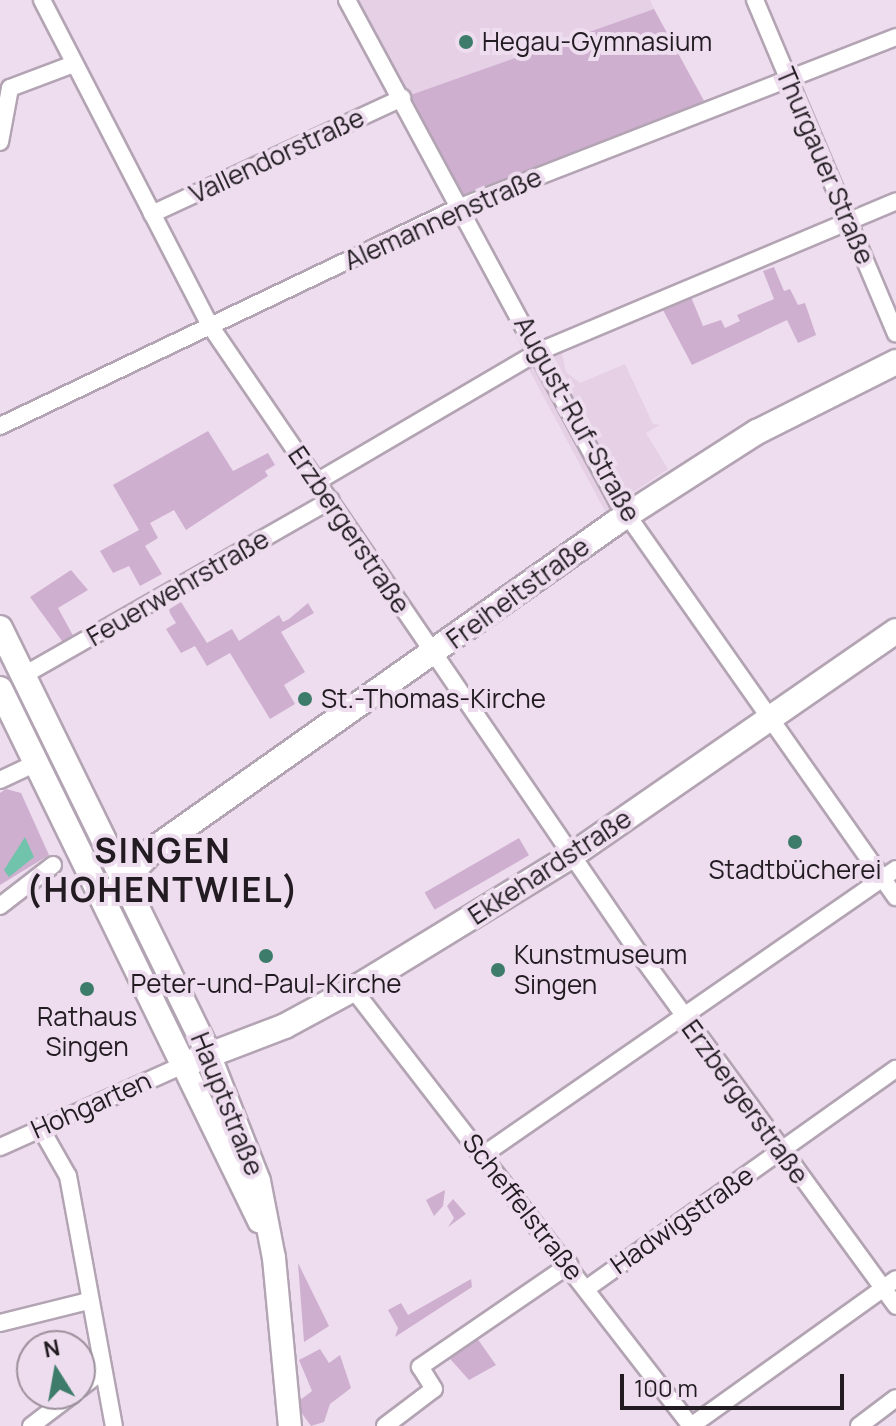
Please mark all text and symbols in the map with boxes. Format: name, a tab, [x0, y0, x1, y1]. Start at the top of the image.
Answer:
place label: Hegau-Gymnasium	[482, 26, 712, 58]
marker: Hegau-Gymnasium	[457, 33, 475, 51]
street label: Thurgauer Straße	[769, 63, 881, 269]
street label: Vallendorstraße	[185, 102, 369, 210]
street label: Alemannenstraße	[339, 161, 547, 277]
street label: August-Ruf-Straße	[508, 311, 646, 527]
street label: Erzbergerstraße	[282, 440, 416, 620]
street label: Feuerwehrstraße	[81, 523, 275, 653]
street label: Freiheitstraße	[441, 531, 595, 655]
place label: St.-Thomas-Kirche	[321, 683, 546, 715]
marker: St.-Thomas-Kirche	[296, 690, 314, 708]
street label: Ekkehardstraße	[463, 803, 637, 931]
district label: SINGEN (HOHENTWIEL)	[26, 830, 300, 910]
marker: Stadtbücherei	[786, 833, 804, 851]
place label: Stadtbücherei	[709, 854, 881, 886]
place label: Kunstmuseum Singen	[514, 939, 687, 1000]
marker: Peter-und-Paul-Kirche	[257, 947, 275, 965]
marker: Kunstmuseum Singen	[489, 961, 507, 979]
place label: Peter-und-Paul-Kirche	[131, 968, 401, 1000]
marker: Rathaus Singen	[78, 980, 96, 998]
place label: Rathaus Singen	[37, 1001, 137, 1062]
street label: Erzbergerstraße	[675, 1014, 815, 1190]
street label: Hauptstraße	[184, 1028, 270, 1180]
street label: Hohgarten	[26, 1065, 156, 1145]
street label: Scheffelstraße	[456, 1128, 590, 1286]
street label: Hadwigstraße	[605, 1159, 759, 1281]
north arrow	[16, 1330, 96, 1410]
text: N	[41, 1332, 62, 1365]
scale bar	[624, 1358, 848, 1408]
text: 100 m	[634, 1371, 698, 1404]

